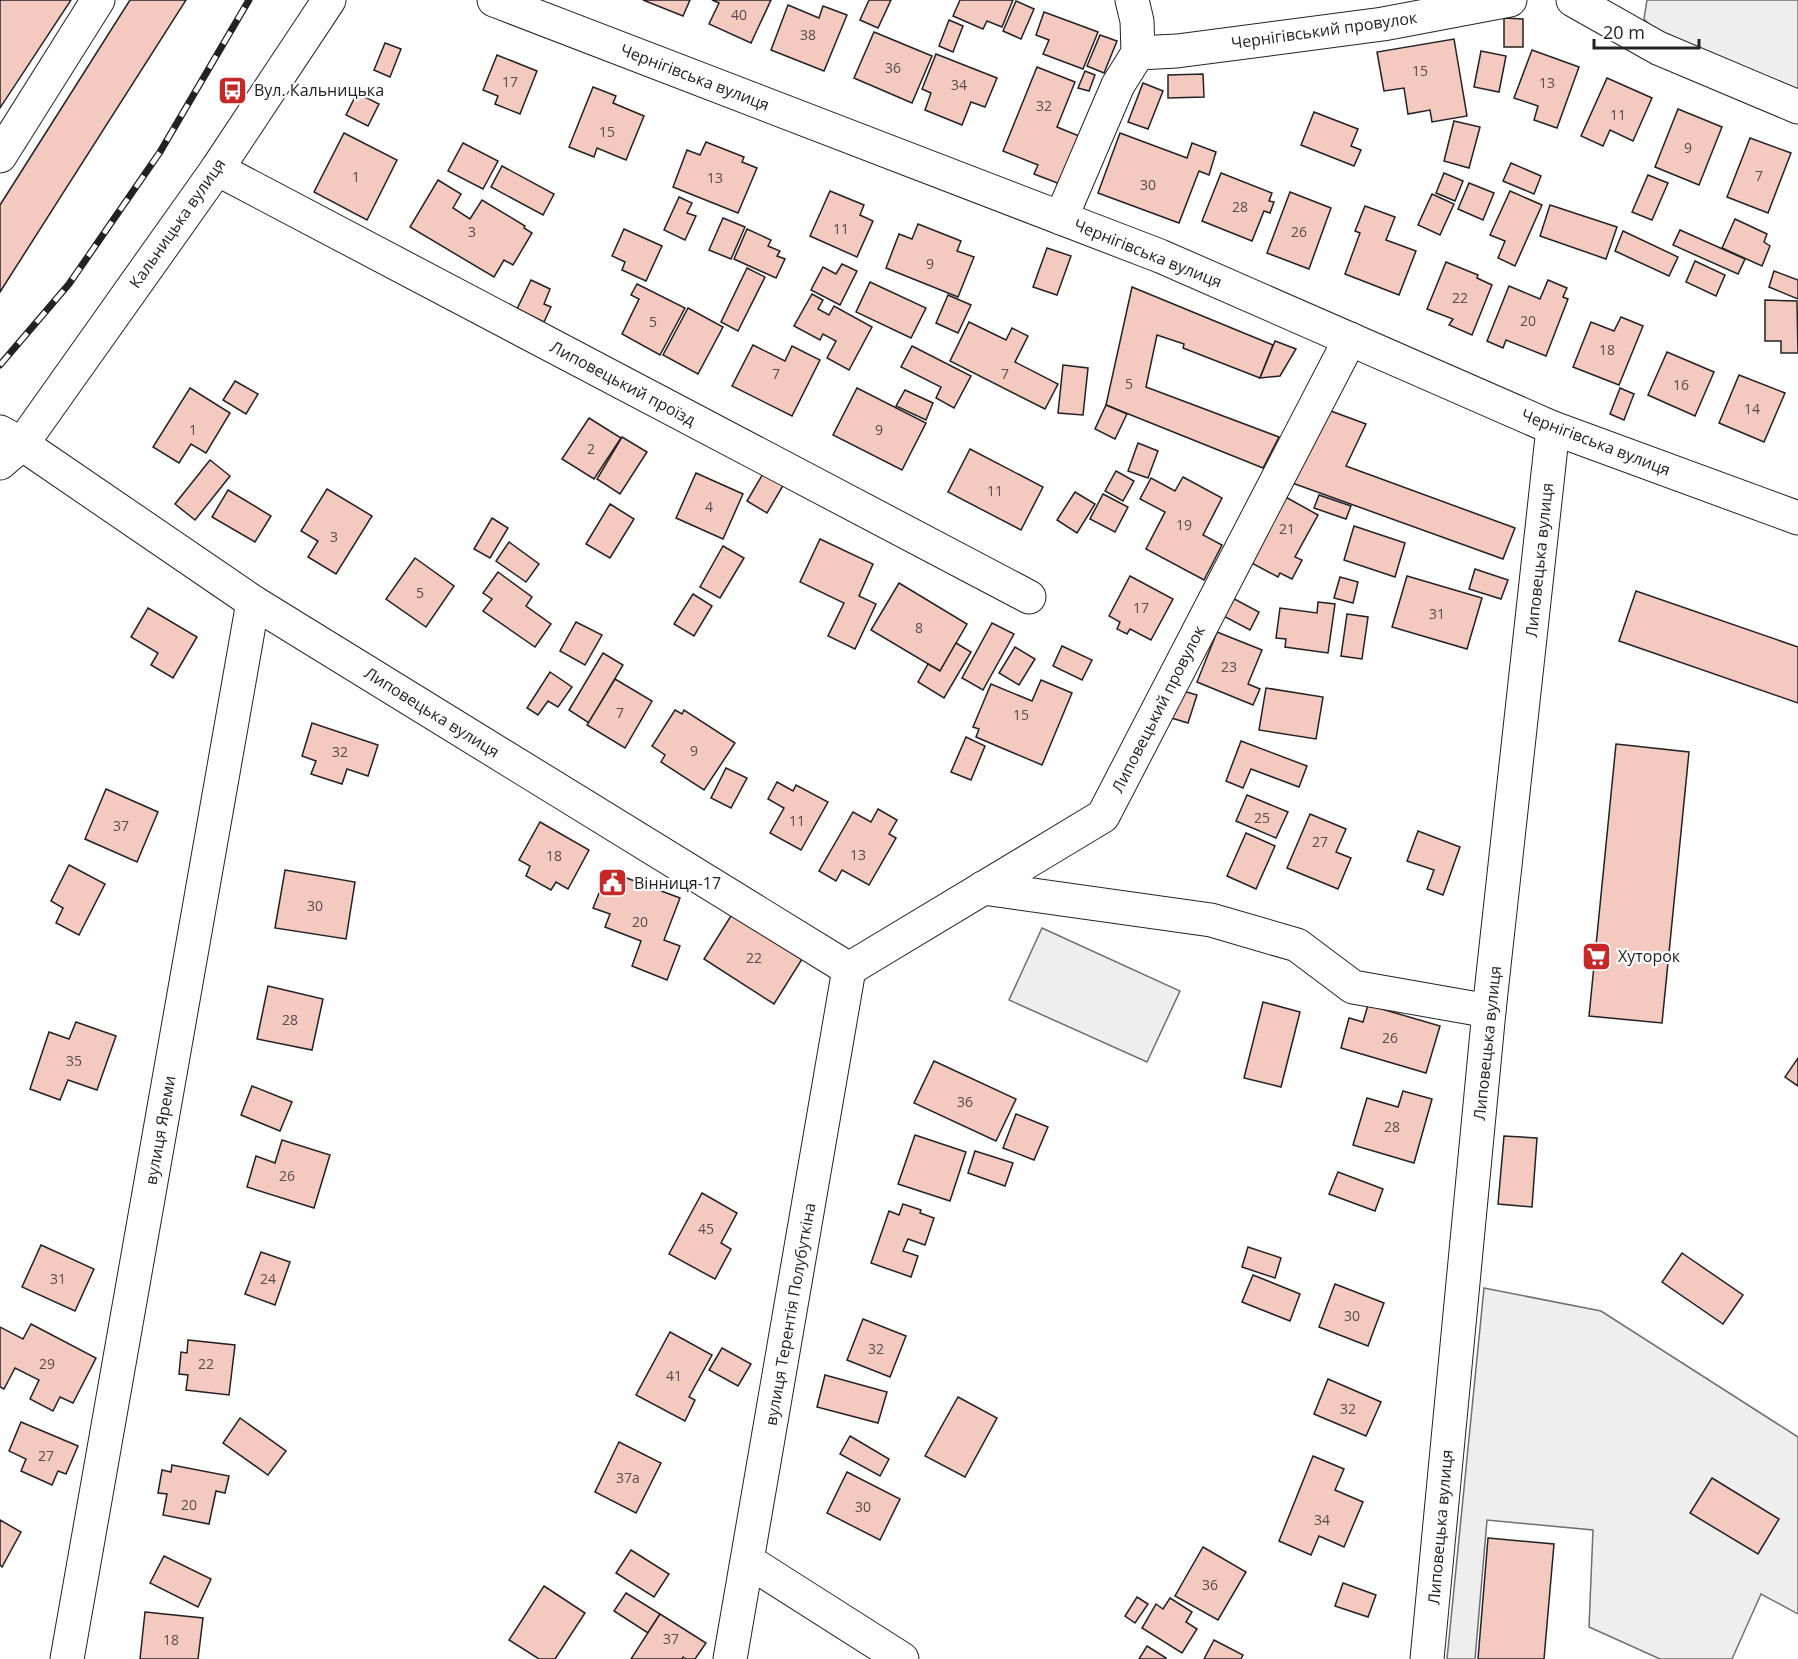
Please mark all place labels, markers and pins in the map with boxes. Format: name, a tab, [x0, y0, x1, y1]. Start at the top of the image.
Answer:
bus stop icon: Вул. Кальницька	[217, 74, 249, 106]
place label: Вул. Кальницька	[254, 79, 384, 101]
public building icon: Вінниця-17	[597, 867, 629, 899]
place label: Вінниця-17	[634, 872, 721, 894]
supermarket icon: Хуторок	[1581, 940, 1613, 972]
place label: Хуторок	[1618, 945, 1681, 967]

